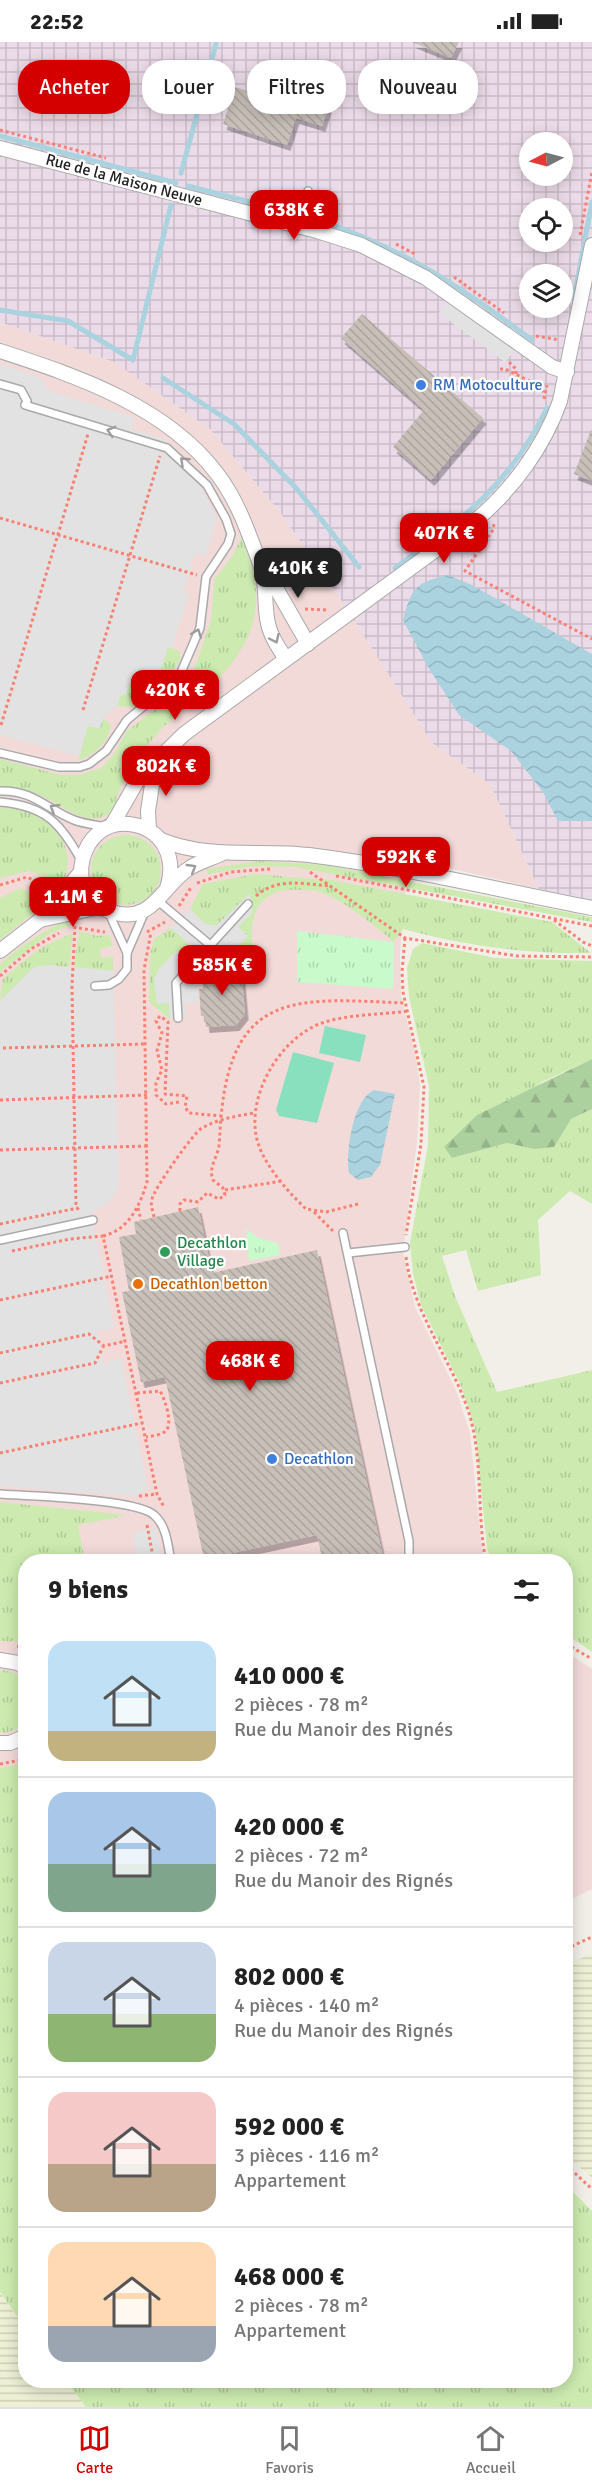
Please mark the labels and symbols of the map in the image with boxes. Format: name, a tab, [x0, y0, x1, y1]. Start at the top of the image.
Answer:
north arrow	[519, 132, 573, 186]
street label: Rue de la Maison Neuve	[43, 149, 205, 211]
pin: 638K €	[245, 190, 343, 241]
place label: RM Motoculture	[433, 375, 543, 395]
marker: RM Motoculture	[414, 378, 428, 392]
one-way arrow	[106, 426, 117, 438]
one-way arrow	[180, 458, 191, 469]
pin: 407K €	[395, 513, 493, 564]
pin: 410K €	[249, 548, 347, 599]
one-way arrow	[190, 628, 203, 638]
one-way arrow	[267, 633, 279, 644]
pin: 420K €	[126, 670, 224, 721]
pin: 802K €	[117, 746, 215, 797]
one-way arrow	[50, 803, 60, 815]
pin: 592K €	[357, 837, 455, 888]
one-way arrow	[186, 865, 197, 876]
pin: 1.1M €	[24, 877, 122, 928]
pin: 585K €	[173, 945, 271, 996]
place label: Decathlon Village	[177, 1233, 247, 1271]
marker: Decathlon Village	[158, 1245, 172, 1259]
place label: Decathlon betton	[150, 1274, 268, 1294]
marker: Decathlon betton	[131, 1277, 145, 1291]
pin: 468K €	[201, 1341, 299, 1392]
place label: Decathlon	[284, 1449, 354, 1469]
marker: Decathlon	[265, 1452, 279, 1466]

